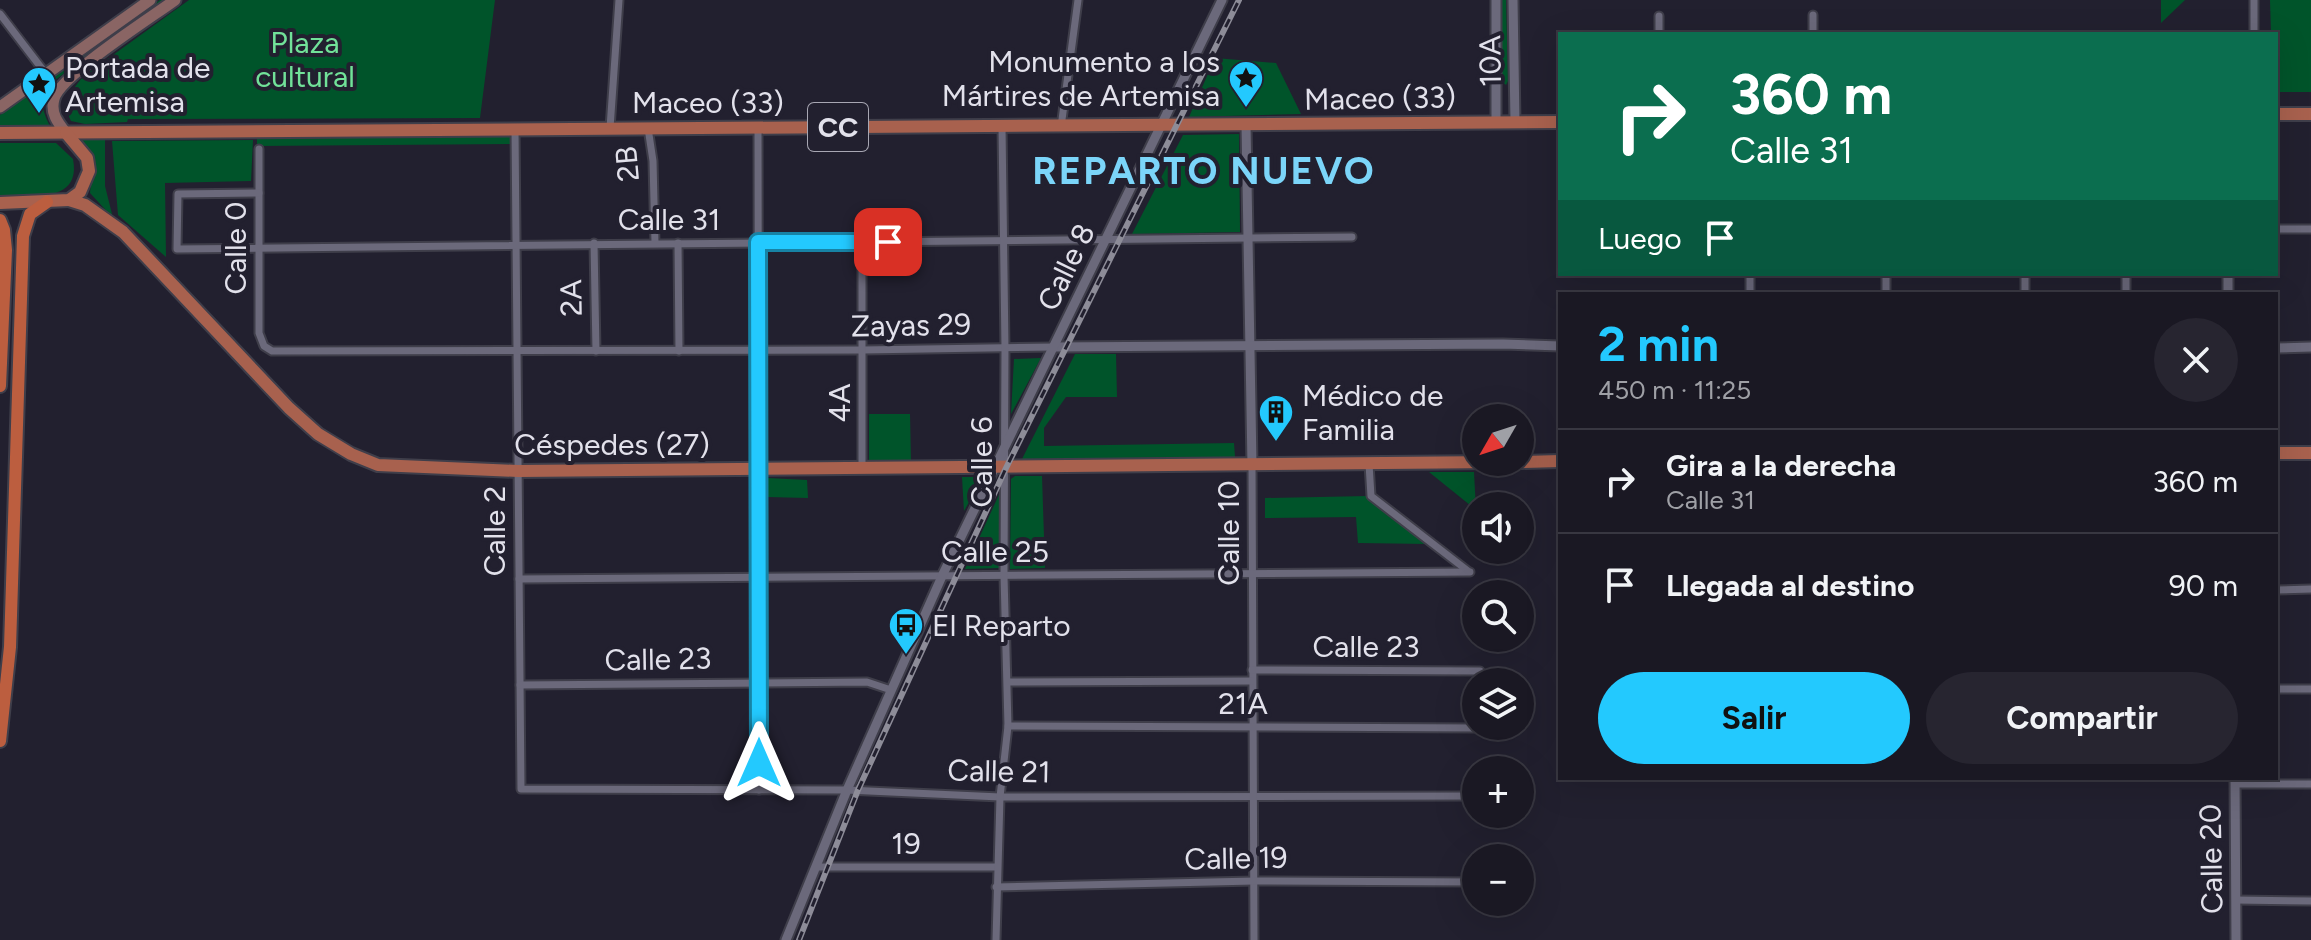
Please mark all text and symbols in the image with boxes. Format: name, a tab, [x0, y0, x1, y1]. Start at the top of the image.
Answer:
park label: Plaza cultural	[255, 24, 355, 95]
street label: 10A	[1471, 34, 1509, 87]
place label: Monumento a los Mártires de Artemisa	[942, 43, 1220, 114]
place label: Portada de Artemisa	[65, 49, 210, 120]
place icon: Monumento a los Mártires de Artemisa	[1227, 59, 1265, 109]
text: 360 m	[1730, 61, 1892, 128]
icon: right	[1598, 64, 1702, 168]
place icon: Portada de Artemisa	[20, 65, 58, 115]
street label: Maceo (33)	[1304, 78, 1456, 118]
street label: Maceo (33)	[632, 84, 784, 121]
road number: CC	[808, 103, 868, 151]
text: Calle 31	[1730, 129, 1853, 172]
street label: 2B	[607, 145, 647, 183]
district label: REPARTO NUEVO	[1032, 148, 1376, 194]
street label: Calle 0	[217, 201, 254, 295]
street label: Calle 31	[618, 201, 720, 238]
pin	[854, 208, 922, 276]
icon: arrive	[1698, 216, 1742, 260]
street label: Calle 8	[1029, 217, 1103, 317]
icon: arrive	[866, 220, 910, 264]
text: Luego	[1598, 220, 1682, 257]
street label: 2A	[552, 278, 590, 317]
street label: Zayas 29	[851, 305, 971, 345]
text: 2 min	[1598, 315, 1719, 373]
button: close	[2154, 318, 2238, 402]
text: 450 m · 11:25	[1598, 374, 1751, 406]
place label: Médico de Familia	[1302, 377, 1443, 448]
street label: 4A	[821, 383, 858, 422]
building icon: Médico de Familia	[1257, 393, 1295, 443]
north arrow	[1462, 404, 1534, 476]
map controls	[1462, 404, 1534, 916]
street label: Calle 6	[963, 417, 1000, 507]
street label: Céspedes (27)	[514, 426, 710, 463]
text: Gira a la derecha	[1666, 447, 1896, 484]
icon: right	[1598, 459, 1642, 503]
text: 360 m	[2153, 463, 2238, 500]
street label: Calle 10	[1210, 480, 1247, 586]
text: Calle 31	[1666, 484, 1755, 516]
street label: Calle 2	[476, 486, 513, 576]
button: sound	[1462, 492, 1534, 564]
street label: Calle 25	[941, 533, 1049, 570]
icon: arrive	[1598, 563, 1642, 607]
text: Llegada al destino	[1666, 567, 1914, 604]
text: 90 m	[2169, 567, 2238, 604]
button: search	[1462, 580, 1534, 652]
bus stop icon: El Reparto	[887, 606, 925, 656]
place label: El Reparto	[932, 607, 1071, 644]
street label: Calle 23	[1312, 628, 1420, 665]
street label: Calle 23	[604, 640, 712, 678]
button: layers	[1462, 668, 1534, 740]
button: Salir	[1598, 672, 1910, 764]
button: Compartir	[1926, 672, 2238, 764]
street label: 21A	[1218, 685, 1268, 722]
position arrow	[717, 721, 801, 805]
street label: Calle 21	[947, 752, 1051, 790]
button: +	[1462, 756, 1534, 828]
street label: Calle 20	[2192, 804, 2230, 914]
street label: 19	[891, 825, 921, 862]
street label: Calle 19	[1184, 839, 1288, 877]
button: −	[1462, 844, 1534, 916]

